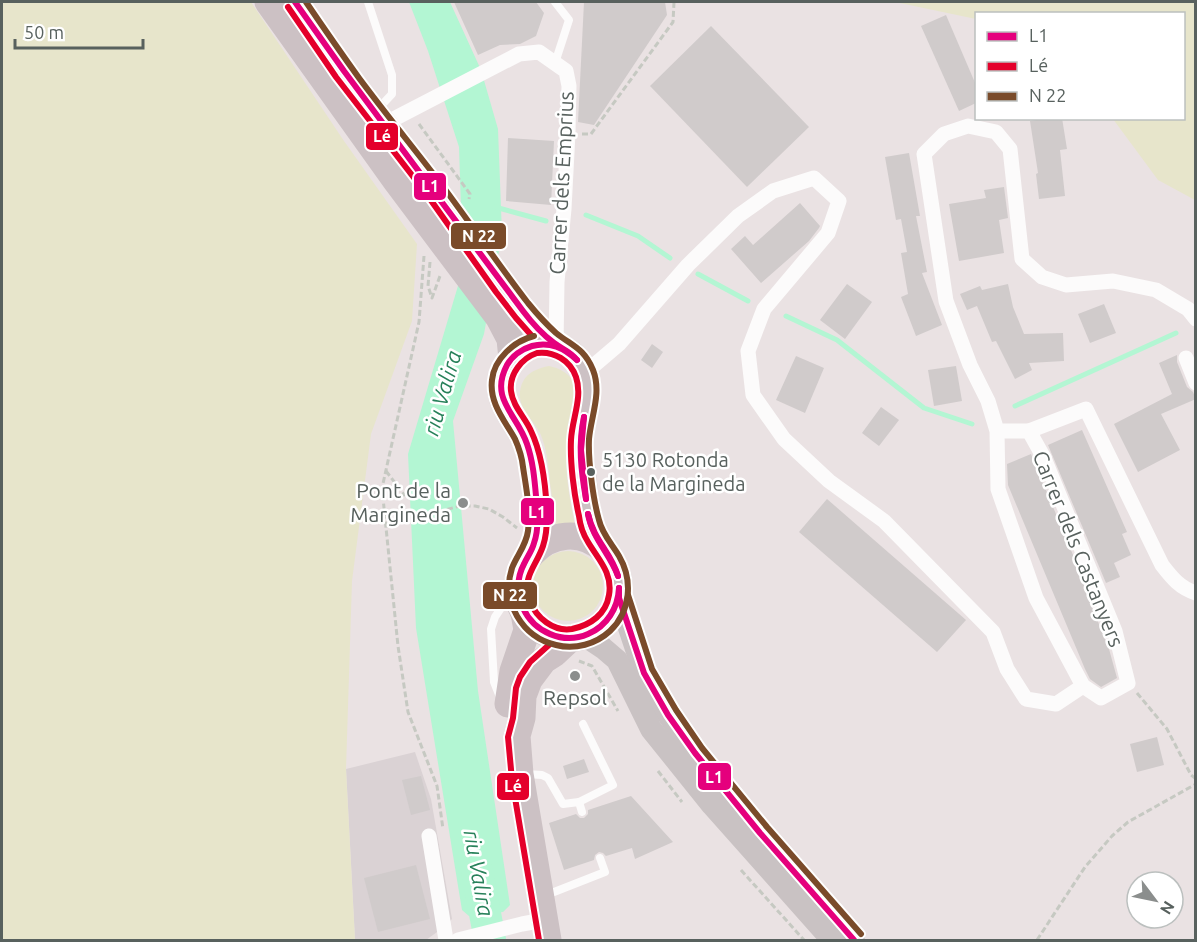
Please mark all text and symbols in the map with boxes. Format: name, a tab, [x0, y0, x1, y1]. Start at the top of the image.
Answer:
scale bar	[15, 12, 142, 50]
legend	[975, 12, 1185, 120]
text: 50 m	[24, 22, 64, 42]
text: L1	[1029, 25, 1048, 45]
text: Lé	[1029, 55, 1048, 75]
text: N 22	[1029, 85, 1066, 105]
street label: Carrer dels Emprius	[544, 91, 578, 275]
line badge: Lé	[365, 122, 399, 151]
text: Lé	[373, 127, 391, 145]
line badge: L1	[413, 172, 447, 201]
text: L1	[421, 177, 439, 195]
line badge: N 22	[450, 222, 507, 250]
text: N 22	[462, 227, 496, 245]
water label: riu Valira	[417, 347, 466, 438]
street label: Carrer dels Castanyers	[1029, 447, 1129, 650]
place label: 5130 Rotonda de la Margineda	[602, 448, 745, 495]
marker: 5130 Rotonda de la Margineda	[585, 466, 597, 478]
place label: Pont de la Margineda	[350, 478, 451, 526]
marker: Pont de la Margineda	[456, 496, 470, 510]
line badge: L1	[520, 497, 555, 526]
text: L1	[528, 503, 546, 521]
line badge: N 22	[482, 581, 538, 610]
text: N 22	[493, 586, 527, 604]
marker: Repsol	[568, 669, 582, 683]
place label: Repsol	[543, 685, 607, 709]
line badge: L1	[697, 762, 732, 791]
text: L1	[705, 768, 723, 786]
line badge: Lé	[496, 772, 530, 801]
text: Lé	[504, 777, 522, 795]
water label: riu Valira	[460, 828, 499, 918]
north arrow	[1125, 870, 1185, 930]
text: N	[1157, 898, 1179, 918]

